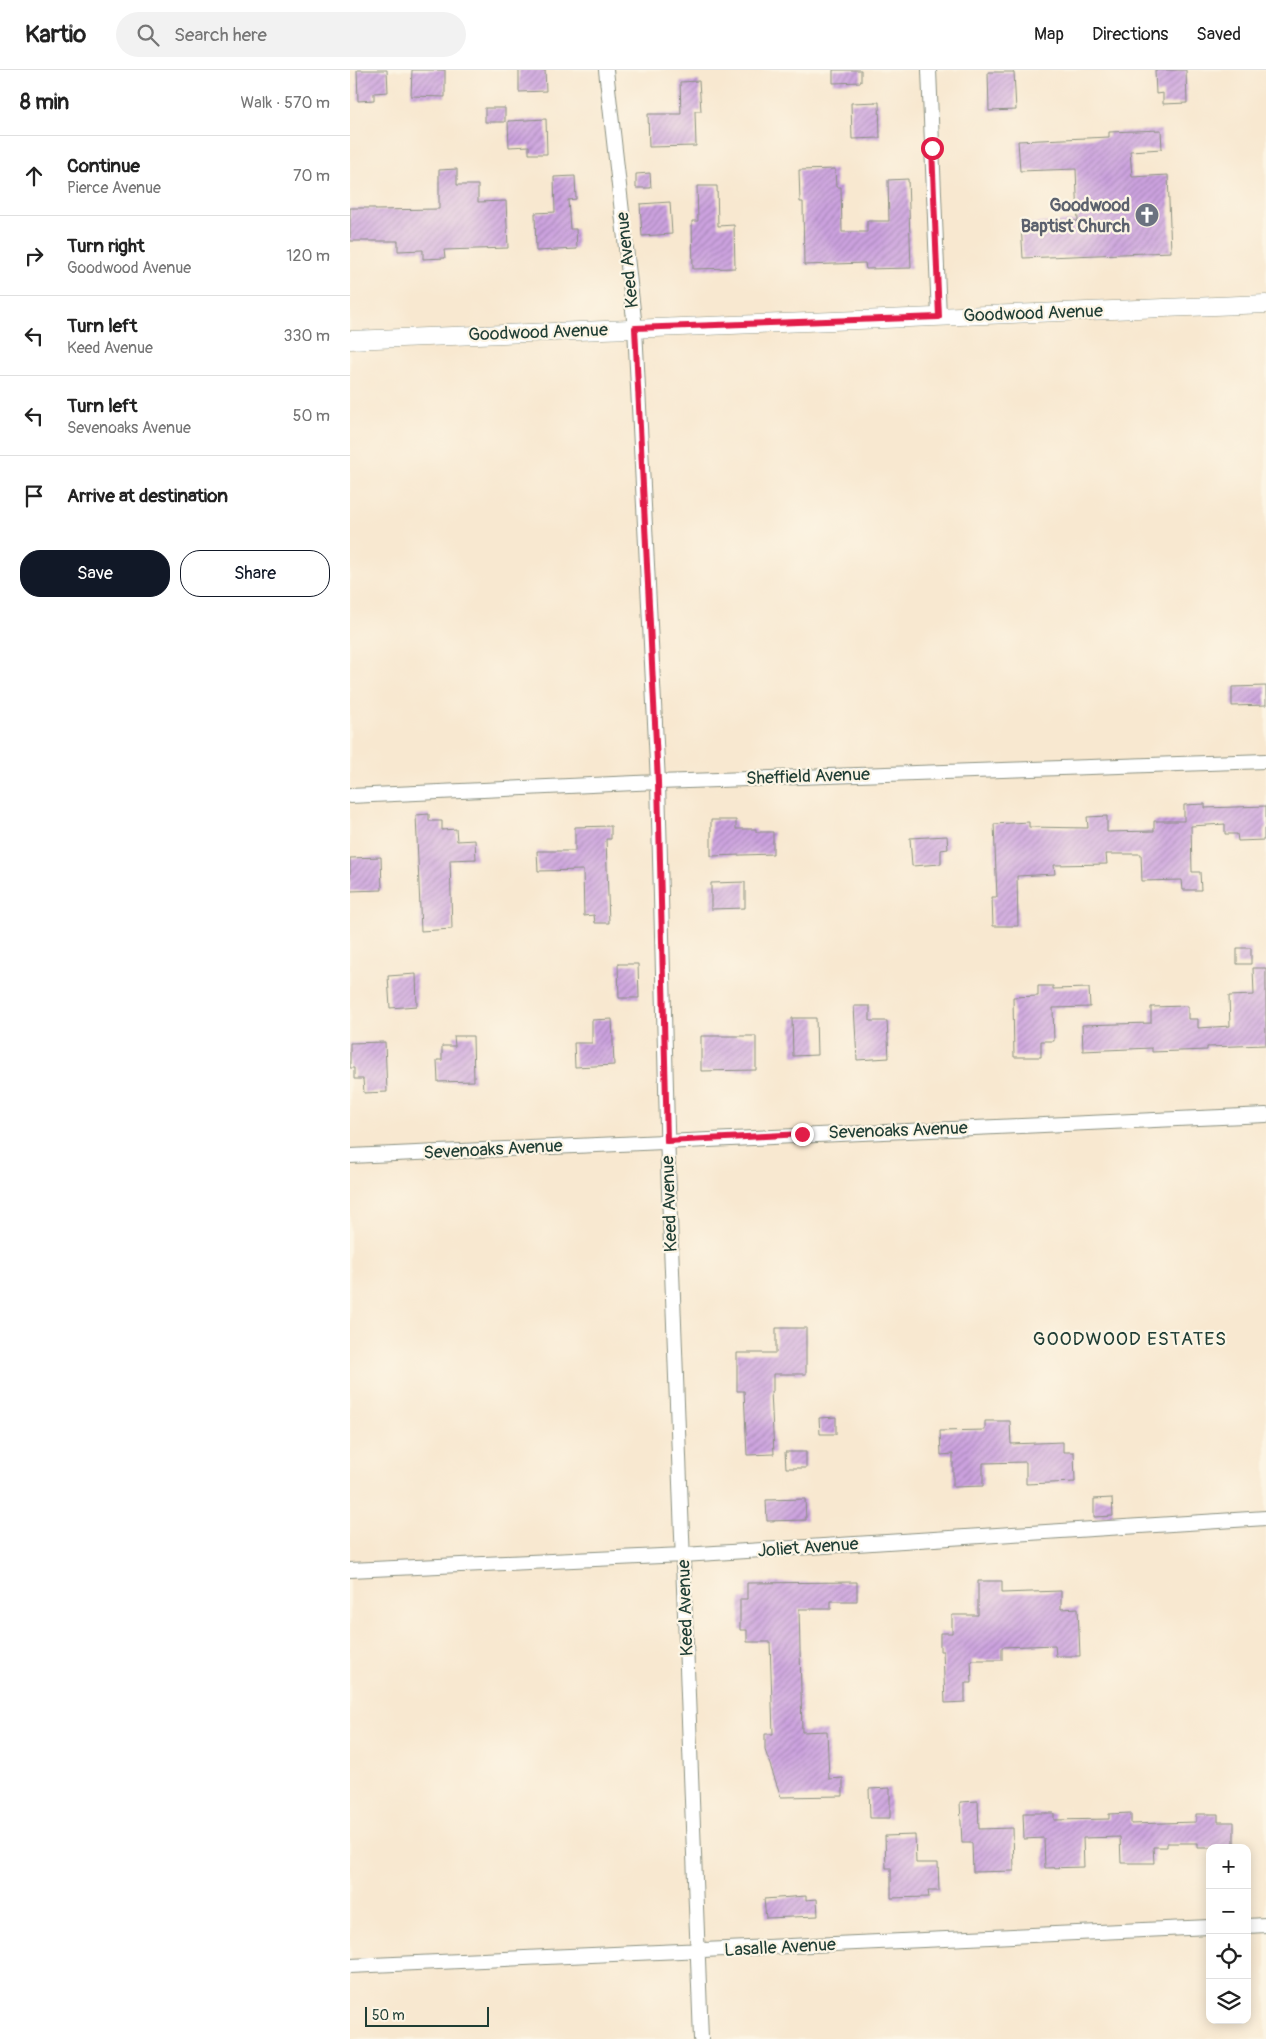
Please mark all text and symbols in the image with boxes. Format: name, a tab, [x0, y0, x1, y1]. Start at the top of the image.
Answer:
search box	[116, 12, 466, 57]
text: Kartio	[25, 20, 86, 49]
icon: search	[134, 21, 162, 49]
text: Search here	[174, 23, 267, 47]
text: Map	[1034, 23, 1064, 46]
text: Directions	[1092, 23, 1168, 46]
text: Saved	[1196, 23, 1241, 46]
text: 8 min	[20, 89, 69, 116]
text: Walk · 570 m	[241, 93, 330, 113]
route start	[921, 137, 944, 160]
text: Continue	[67, 154, 140, 178]
icon: ahead	[20, 162, 48, 190]
text: 70 m	[293, 166, 330, 186]
text: Pierce Avenue	[67, 178, 161, 198]
place label: Goodwood Baptist Church	[1021, 194, 1131, 238]
church icon: Goodwood Baptist Church	[1134, 202, 1160, 228]
street label: Keed Avenue	[611, 211, 644, 309]
text: Turn right	[67, 234, 145, 258]
icon: right	[20, 242, 48, 270]
text: 120 m	[286, 246, 330, 266]
text: Goodwood Avenue	[67, 258, 191, 278]
street label: Goodwood Avenue	[963, 300, 1103, 327]
text: Turn left	[67, 314, 137, 338]
street label: Goodwood Avenue	[468, 319, 608, 346]
icon: left	[20, 322, 48, 350]
text: 330 m	[284, 326, 330, 346]
text: Keed Avenue	[67, 338, 153, 358]
text: Turn left	[67, 394, 137, 418]
icon: left	[20, 402, 48, 430]
text: 50 m	[293, 406, 330, 426]
text: Sevenoaks Avenue	[67, 418, 191, 438]
icon: arrive	[20, 482, 48, 510]
text: Arrive at destination	[67, 484, 228, 508]
button: Save	[20, 550, 170, 597]
button: Share	[180, 550, 330, 597]
street label: Sheffield Avenue	[746, 763, 871, 790]
street label: Sevenoaks Avenue	[828, 1117, 968, 1144]
route end	[791, 1123, 814, 1146]
street label: Sevenoaks Avenue	[423, 1134, 563, 1165]
street label: Keed Avenue	[656, 1155, 683, 1253]
district label: GOODWOOD ESTATES	[1033, 1327, 1227, 1351]
street label: Joliet Avenue	[757, 1532, 859, 1562]
street label: Keed Avenue	[672, 1559, 699, 1657]
map controls	[1206, 1844, 1251, 2024]
button: +	[1206, 1844, 1251, 1889]
button: −	[1206, 1889, 1251, 1934]
street label: Lasalle Avenue	[724, 1933, 836, 1962]
button: locate	[1206, 1934, 1251, 1979]
button: layers	[1206, 1979, 1251, 2024]
scale bar	[365, 2004, 489, 2027]
text: 50 m	[372, 2007, 405, 2024]

